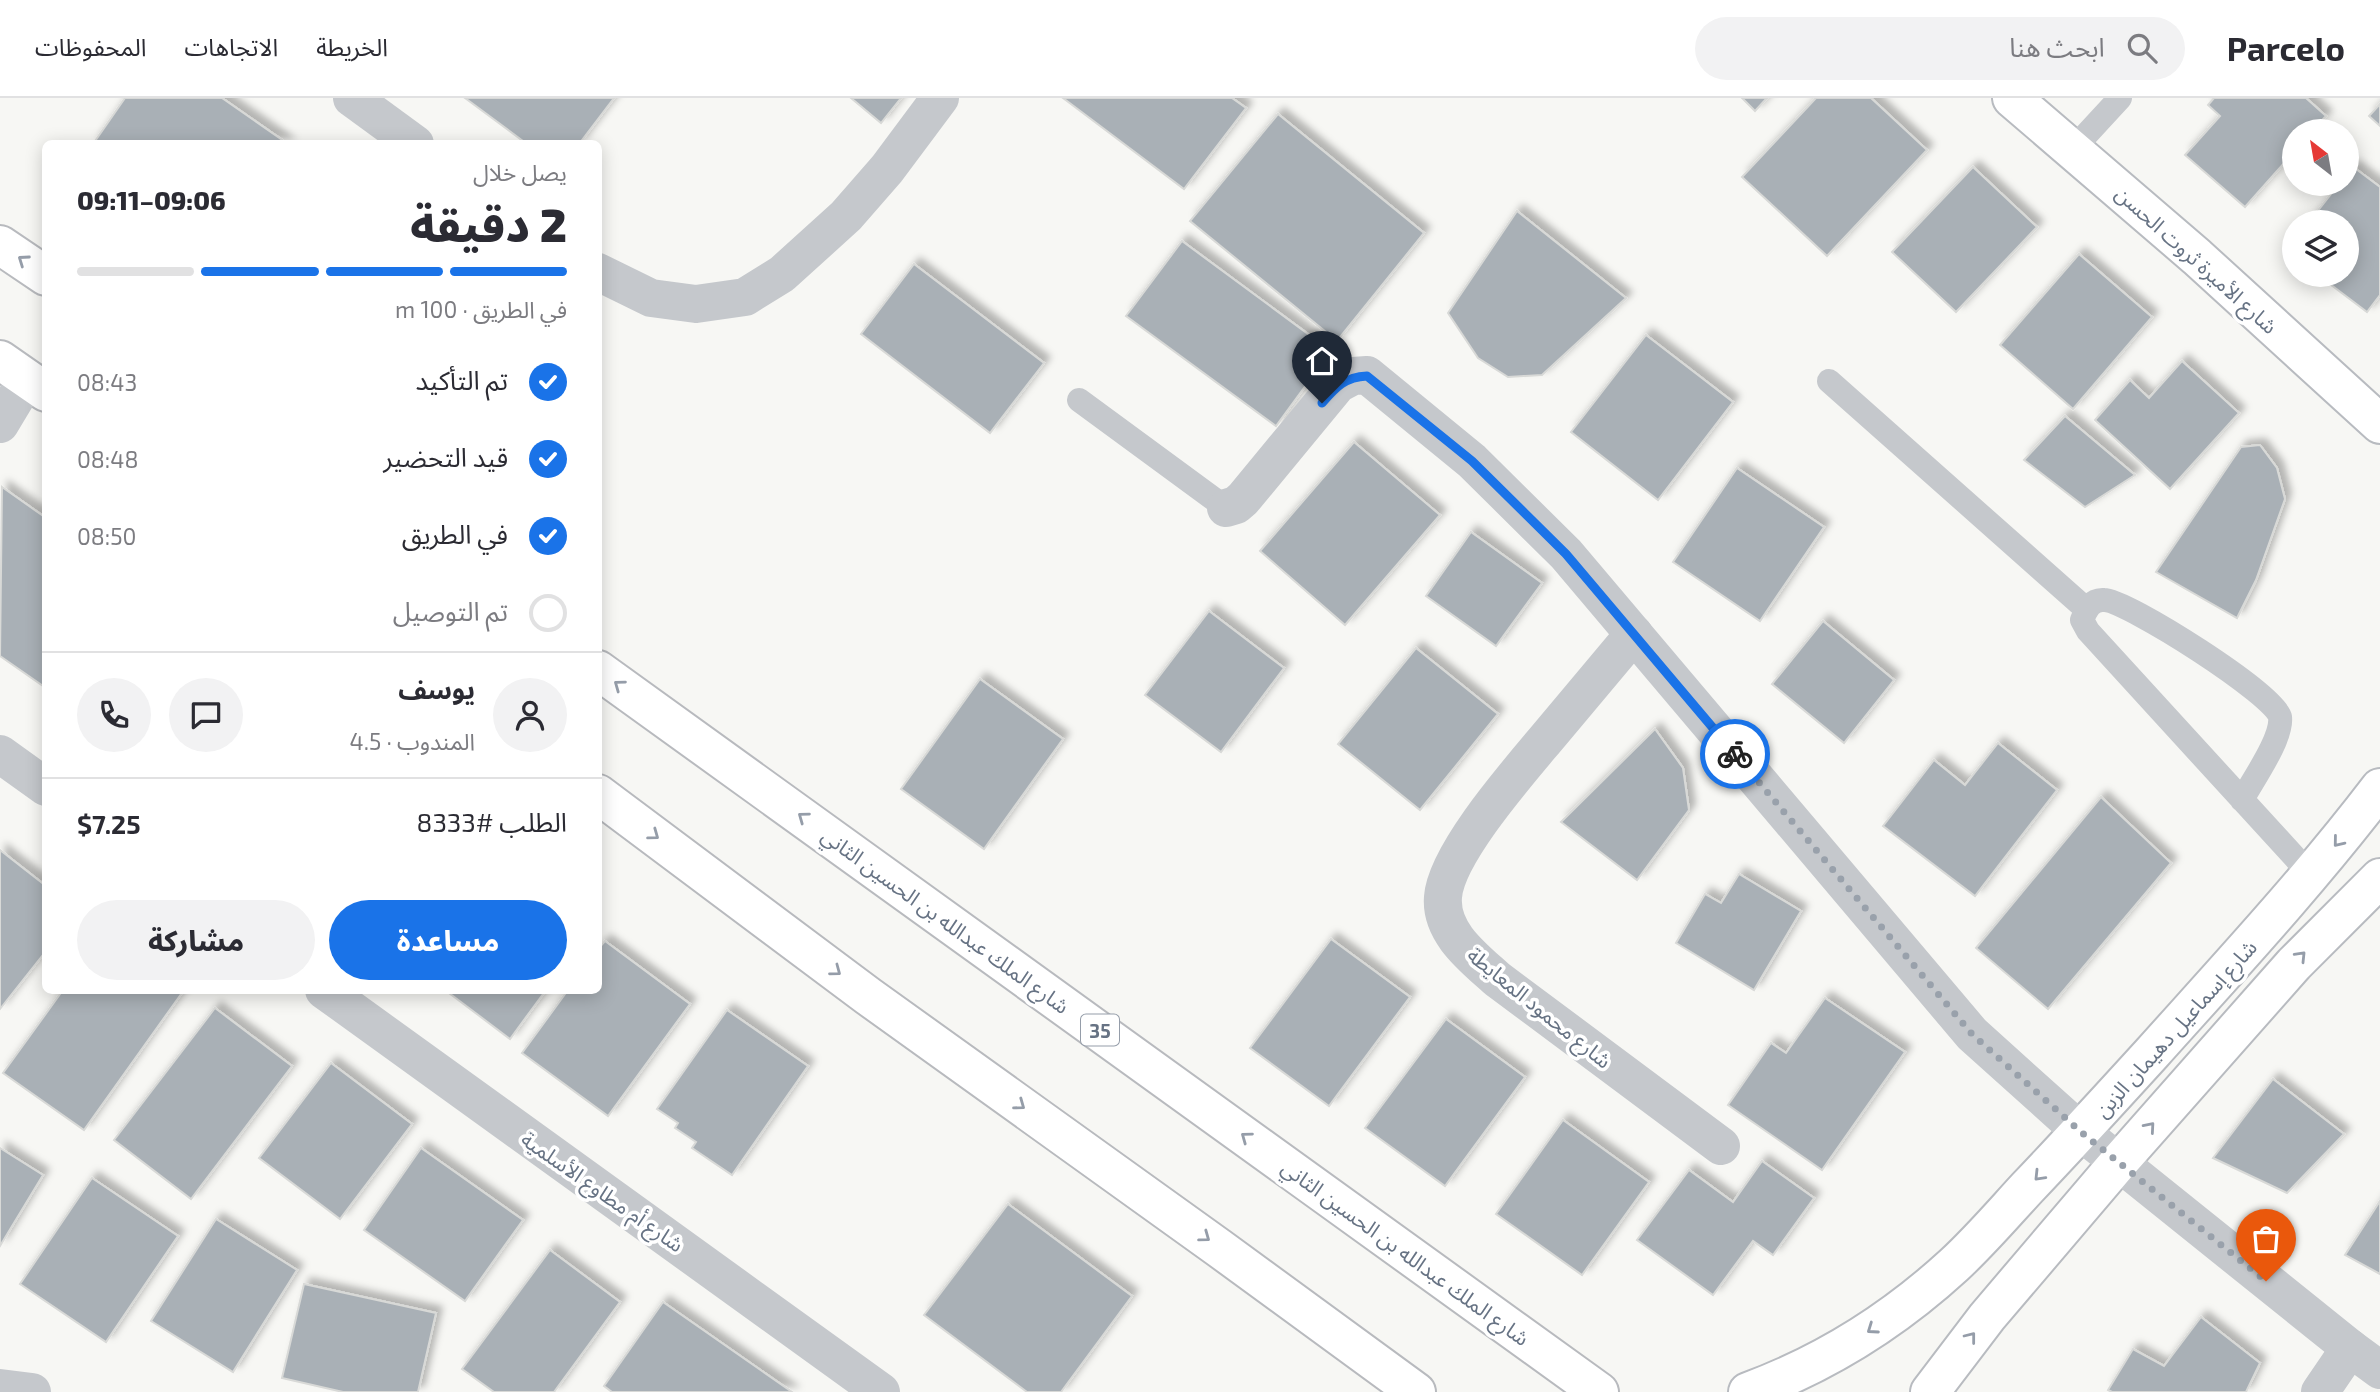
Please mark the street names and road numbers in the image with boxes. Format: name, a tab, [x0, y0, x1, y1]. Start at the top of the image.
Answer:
street label: شارع الأميرة ثروت الحسن	[2108, 180, 2283, 341]
street label: شارع الملك عبدالله بن الحسين الثاني	[814, 822, 1075, 1022]
street label: شارع إسماعيل دهيمان الزبن	[2089, 934, 2264, 1125]
street label: شارع محمود المعايطة	[1461, 941, 1617, 1076]
road number: 35	[1081, 1014, 1119, 1046]
street label: شارع أم مطاوع الأسلمية	[514, 1126, 689, 1260]
street label: شارع الملك عبدالله بن الحسين الثاني	[1274, 1154, 1535, 1354]

